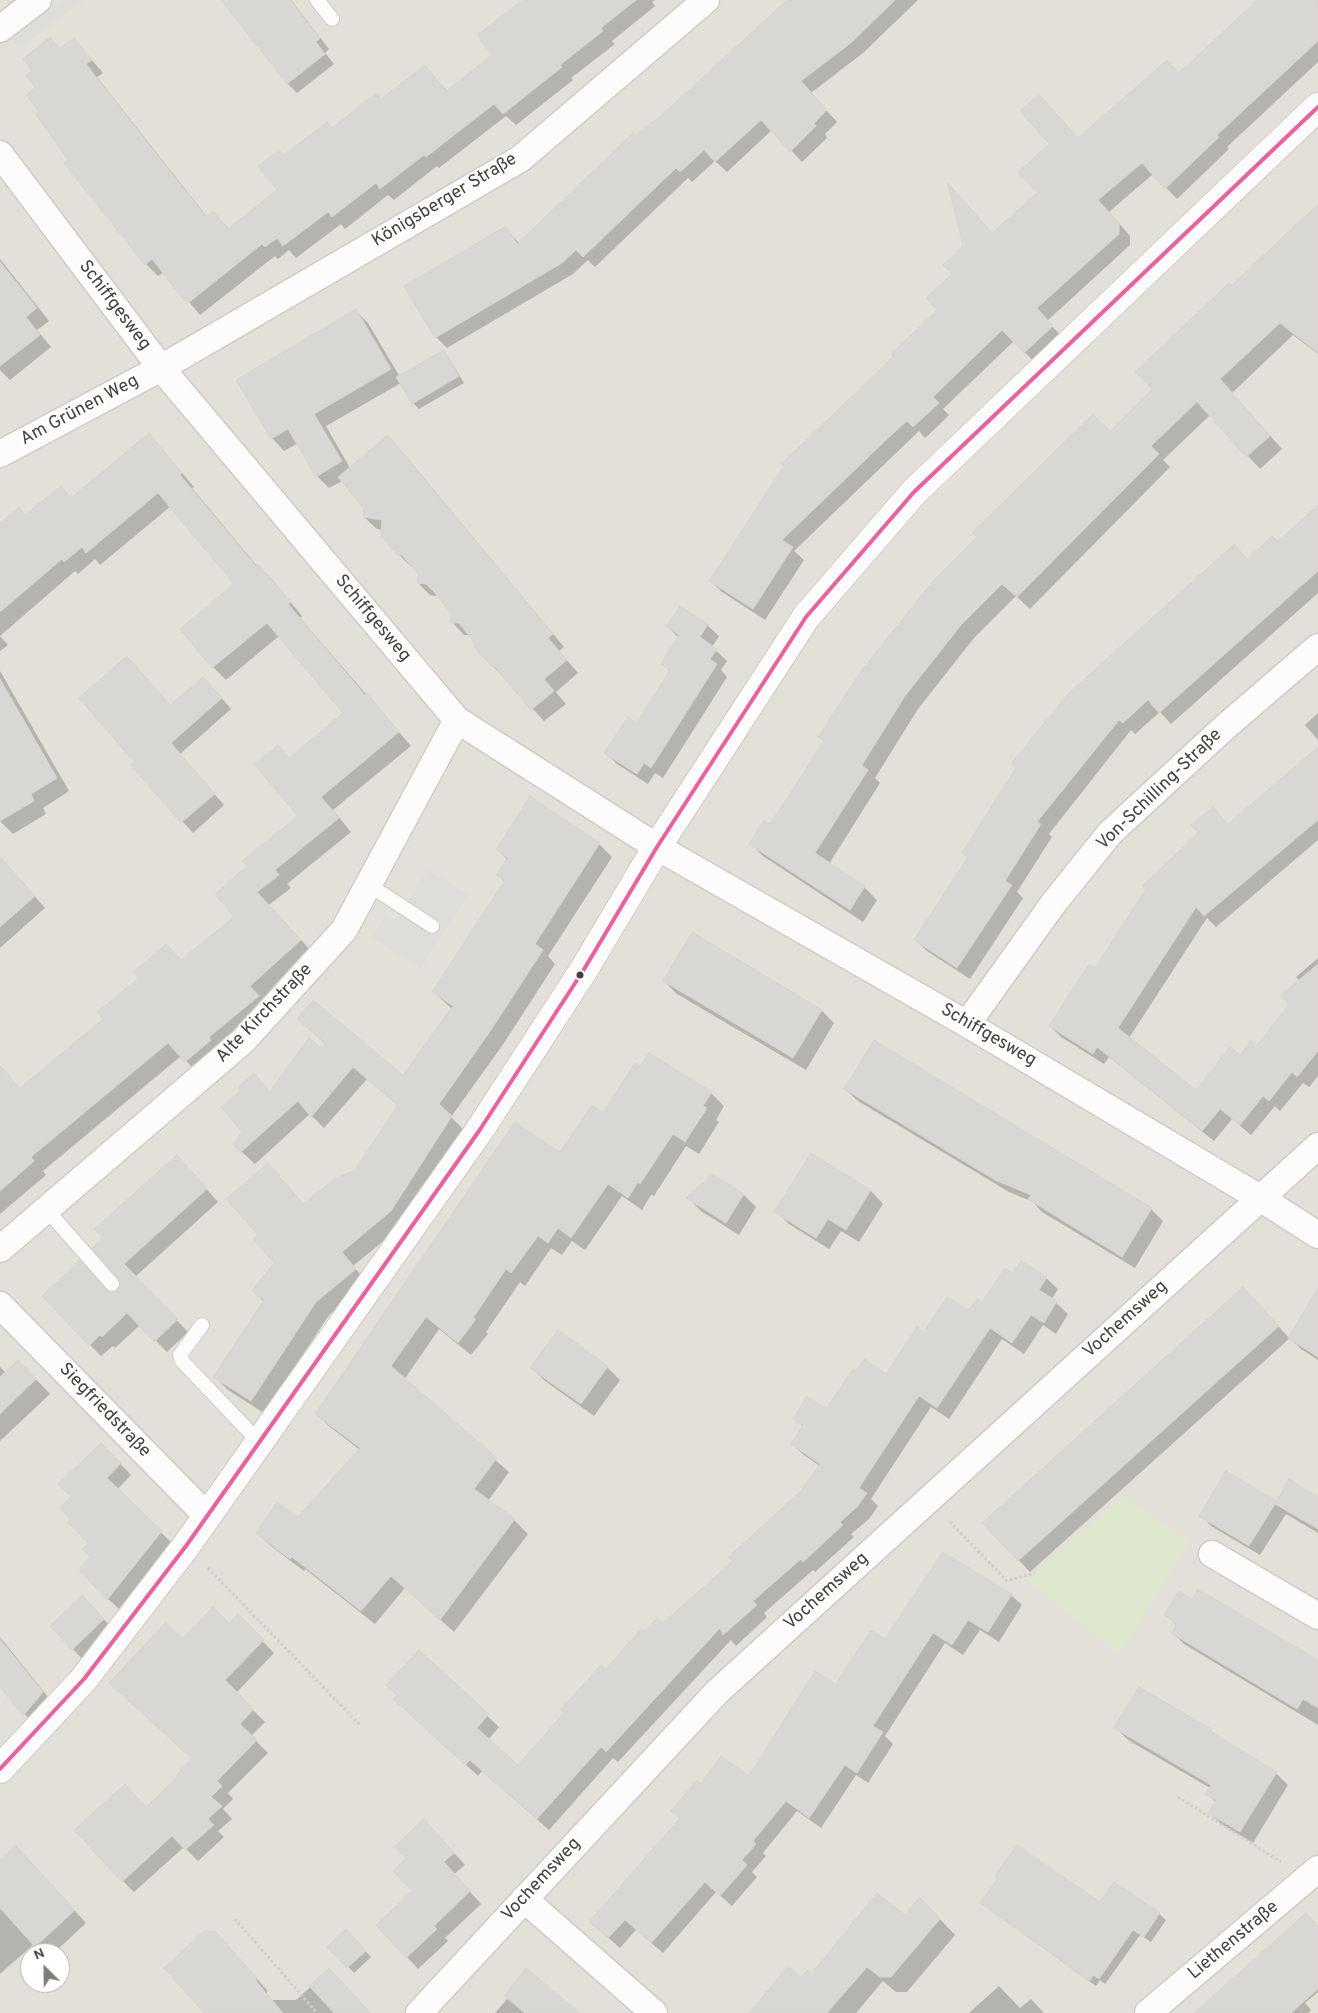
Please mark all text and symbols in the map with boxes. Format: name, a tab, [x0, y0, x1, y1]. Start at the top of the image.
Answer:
street label: Königsberger Straße	[369, 149, 521, 253]
street label: Schiffgesweg	[73, 257, 155, 355]
street label: Am Grünen Weg	[17, 371, 143, 451]
street label: Schiffgesweg	[329, 571, 415, 667]
street label: Von-Schilling-Straße	[1093, 725, 1227, 855]
street label: Alte Kirchstraße	[212, 960, 318, 1068]
unlabelled marker	[575, 970, 585, 980]
street label: Schiffgesweg	[936, 1000, 1040, 1072]
street label: Vochemsweg	[1079, 1277, 1173, 1363]
street label: Siegfriedstraße	[53, 1359, 155, 1463]
street label: Vochemsweg	[780, 1549, 874, 1635]
street label: Vochemsweg	[498, 1834, 586, 1926]
street label: Liethenstraße	[1185, 1897, 1283, 1985]
north arrow	[20, 1943, 70, 1993]
text: N	[31, 1945, 47, 1964]

